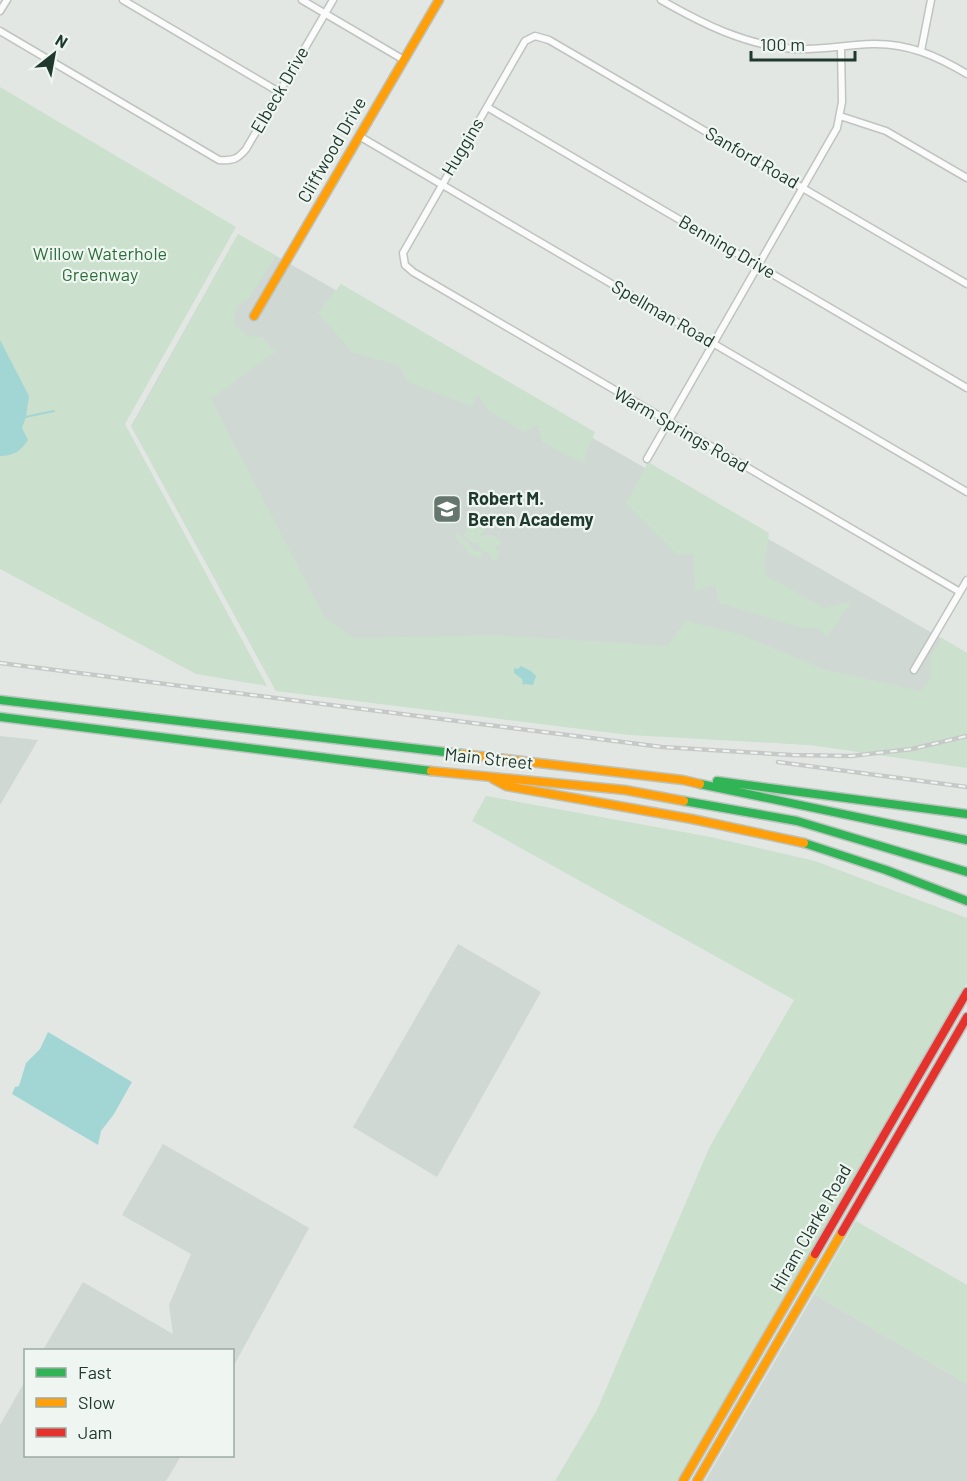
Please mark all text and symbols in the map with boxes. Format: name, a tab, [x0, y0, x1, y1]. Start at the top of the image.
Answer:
north arrow	[24, 24, 84, 84]
scale bar	[751, 24, 854, 62]
text: N	[53, 30, 71, 52]
text: 100 m	[760, 33, 805, 55]
street label: Elbeck Drive	[245, 42, 313, 137]
street label: Cliffwood Drive	[292, 93, 370, 206]
street label: Huggins	[436, 114, 488, 179]
street label: Sanford Road	[702, 121, 803, 193]
street label: Benning Drive	[675, 210, 780, 283]
park label: Willow Waterhole Greenway	[33, 242, 167, 285]
street label: Spellman Road	[608, 275, 719, 352]
street label: Warm Springs Road	[610, 382, 753, 477]
place label: Robert M. Beren Academy	[468, 487, 594, 530]
school or university icon: Robert M. Beren Academy	[431, 493, 463, 525]
street label: Main Street	[444, 742, 535, 774]
street label: Hiram Clarke Road	[765, 1160, 855, 1295]
legend	[24, 1349, 234, 1457]
text: Fast	[78, 1361, 112, 1383]
text: Slow	[78, 1391, 115, 1413]
text: Jam	[78, 1421, 112, 1443]

